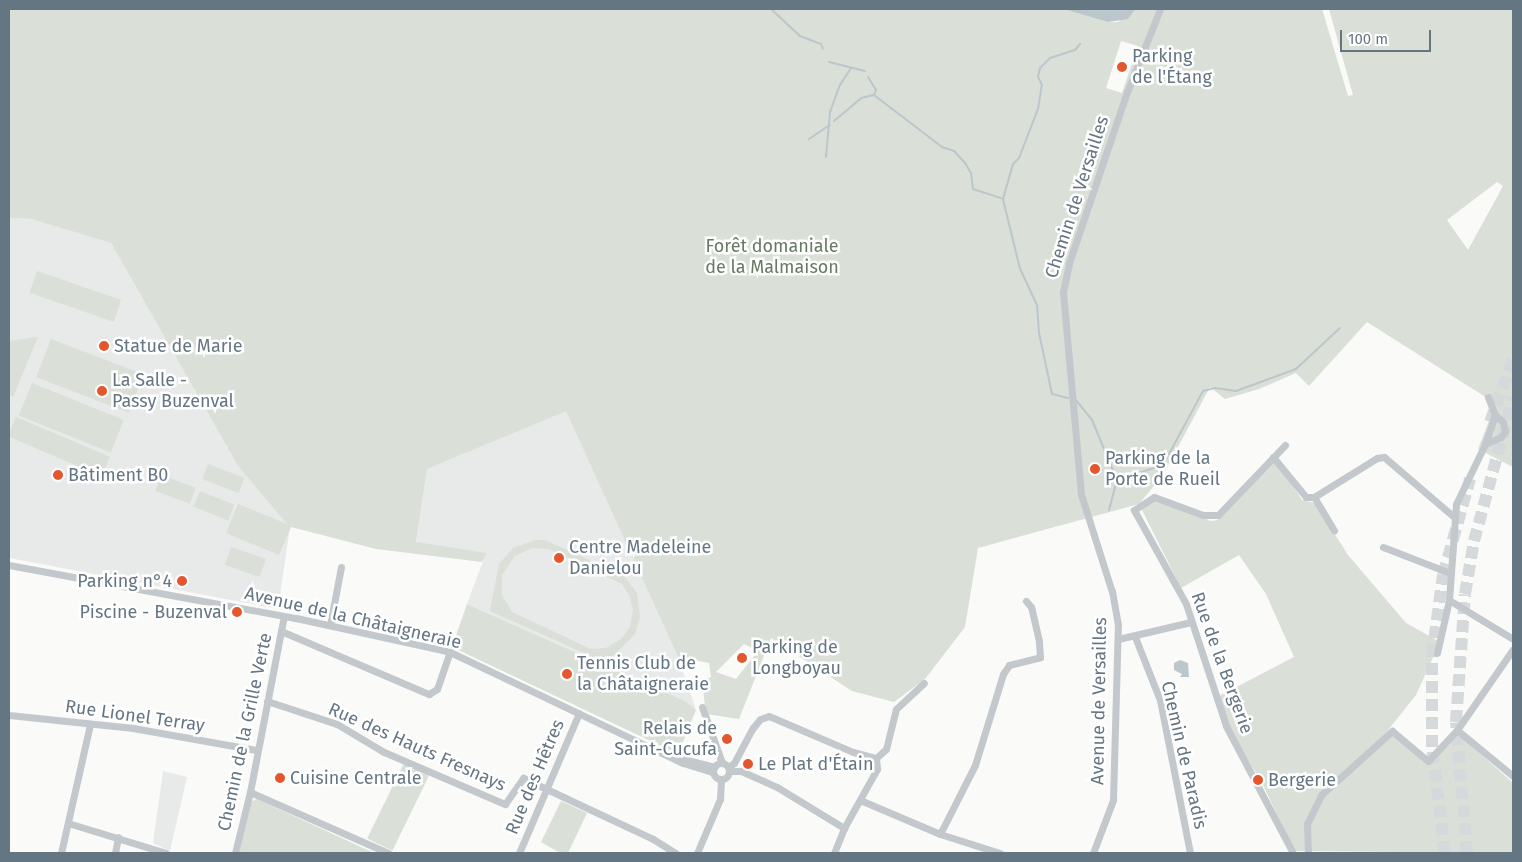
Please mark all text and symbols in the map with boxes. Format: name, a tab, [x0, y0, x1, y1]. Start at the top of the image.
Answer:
scale bar	[1342, 20, 1433, 52]
text: 100 m	[1348, 30, 1388, 48]
place label: Parking de l'Étang	[1132, 46, 1212, 88]
marker: Parking de l'Étang	[1116, 61, 1128, 73]
street label: Chemin de Versailles	[1041, 113, 1113, 281]
park label: Forêt domaniale de la Malmaison	[705, 236, 839, 278]
place label: Statue de Marie	[114, 335, 243, 357]
marker: Statue de Marie	[98, 340, 110, 352]
place label: La Salle - Passy Buzenval	[112, 370, 234, 412]
marker: La Salle - Passy Buzenval	[96, 385, 108, 397]
place label: Parking de la Porte de Rueil	[1105, 448, 1220, 490]
marker: Parking de la Porte de Rueil	[1089, 463, 1101, 475]
place label: Bâtiment B0	[68, 464, 168, 486]
marker: Bâtiment B0	[52, 469, 64, 481]
place label: Centre Madeleine Danielou	[569, 537, 711, 580]
marker: Centre Madeleine Danielou	[553, 552, 565, 564]
place label: Parking n°4	[77, 570, 172, 592]
marker: Parking n°4	[176, 575, 188, 587]
street label: Avenue de la Châtaigneraie	[243, 583, 463, 653]
street label: Rue de la Bergerie	[1186, 589, 1258, 737]
place label: Piscine - Buzenval	[79, 601, 227, 623]
marker: Piscine - Buzenval	[231, 606, 243, 618]
street label: Avenue de Versailles	[1087, 617, 1111, 785]
street label: Chemin de la Grille Verte	[213, 631, 277, 833]
place label: Parking de Longboyau	[752, 637, 841, 680]
marker: Parking de Longboyau	[736, 652, 748, 664]
place label: Tennis Club de la Châtaigneraie	[577, 653, 709, 696]
marker: Tennis Club de la Châtaigneraie	[561, 668, 573, 680]
street label: Chemin de Paradis	[1156, 679, 1212, 831]
street label: Rue Lionel Terray	[64, 696, 206, 736]
street label: Rue des Hauts Fresnays	[325, 698, 509, 796]
street label: Rue des Hêtres	[501, 716, 569, 838]
place label: Relais de Saint-Cucufa	[614, 718, 717, 761]
marker: Relais de Saint-Cucufa	[721, 733, 733, 745]
place label: Le Plat d'Étain	[758, 753, 873, 775]
marker: Le Plat d'Étain	[742, 758, 754, 770]
place label: Cuisine Centrale	[290, 767, 421, 789]
place label: Bergerie	[1268, 769, 1336, 791]
marker: Cuisine Centrale	[274, 772, 286, 784]
marker: Bergerie	[1252, 774, 1264, 786]

